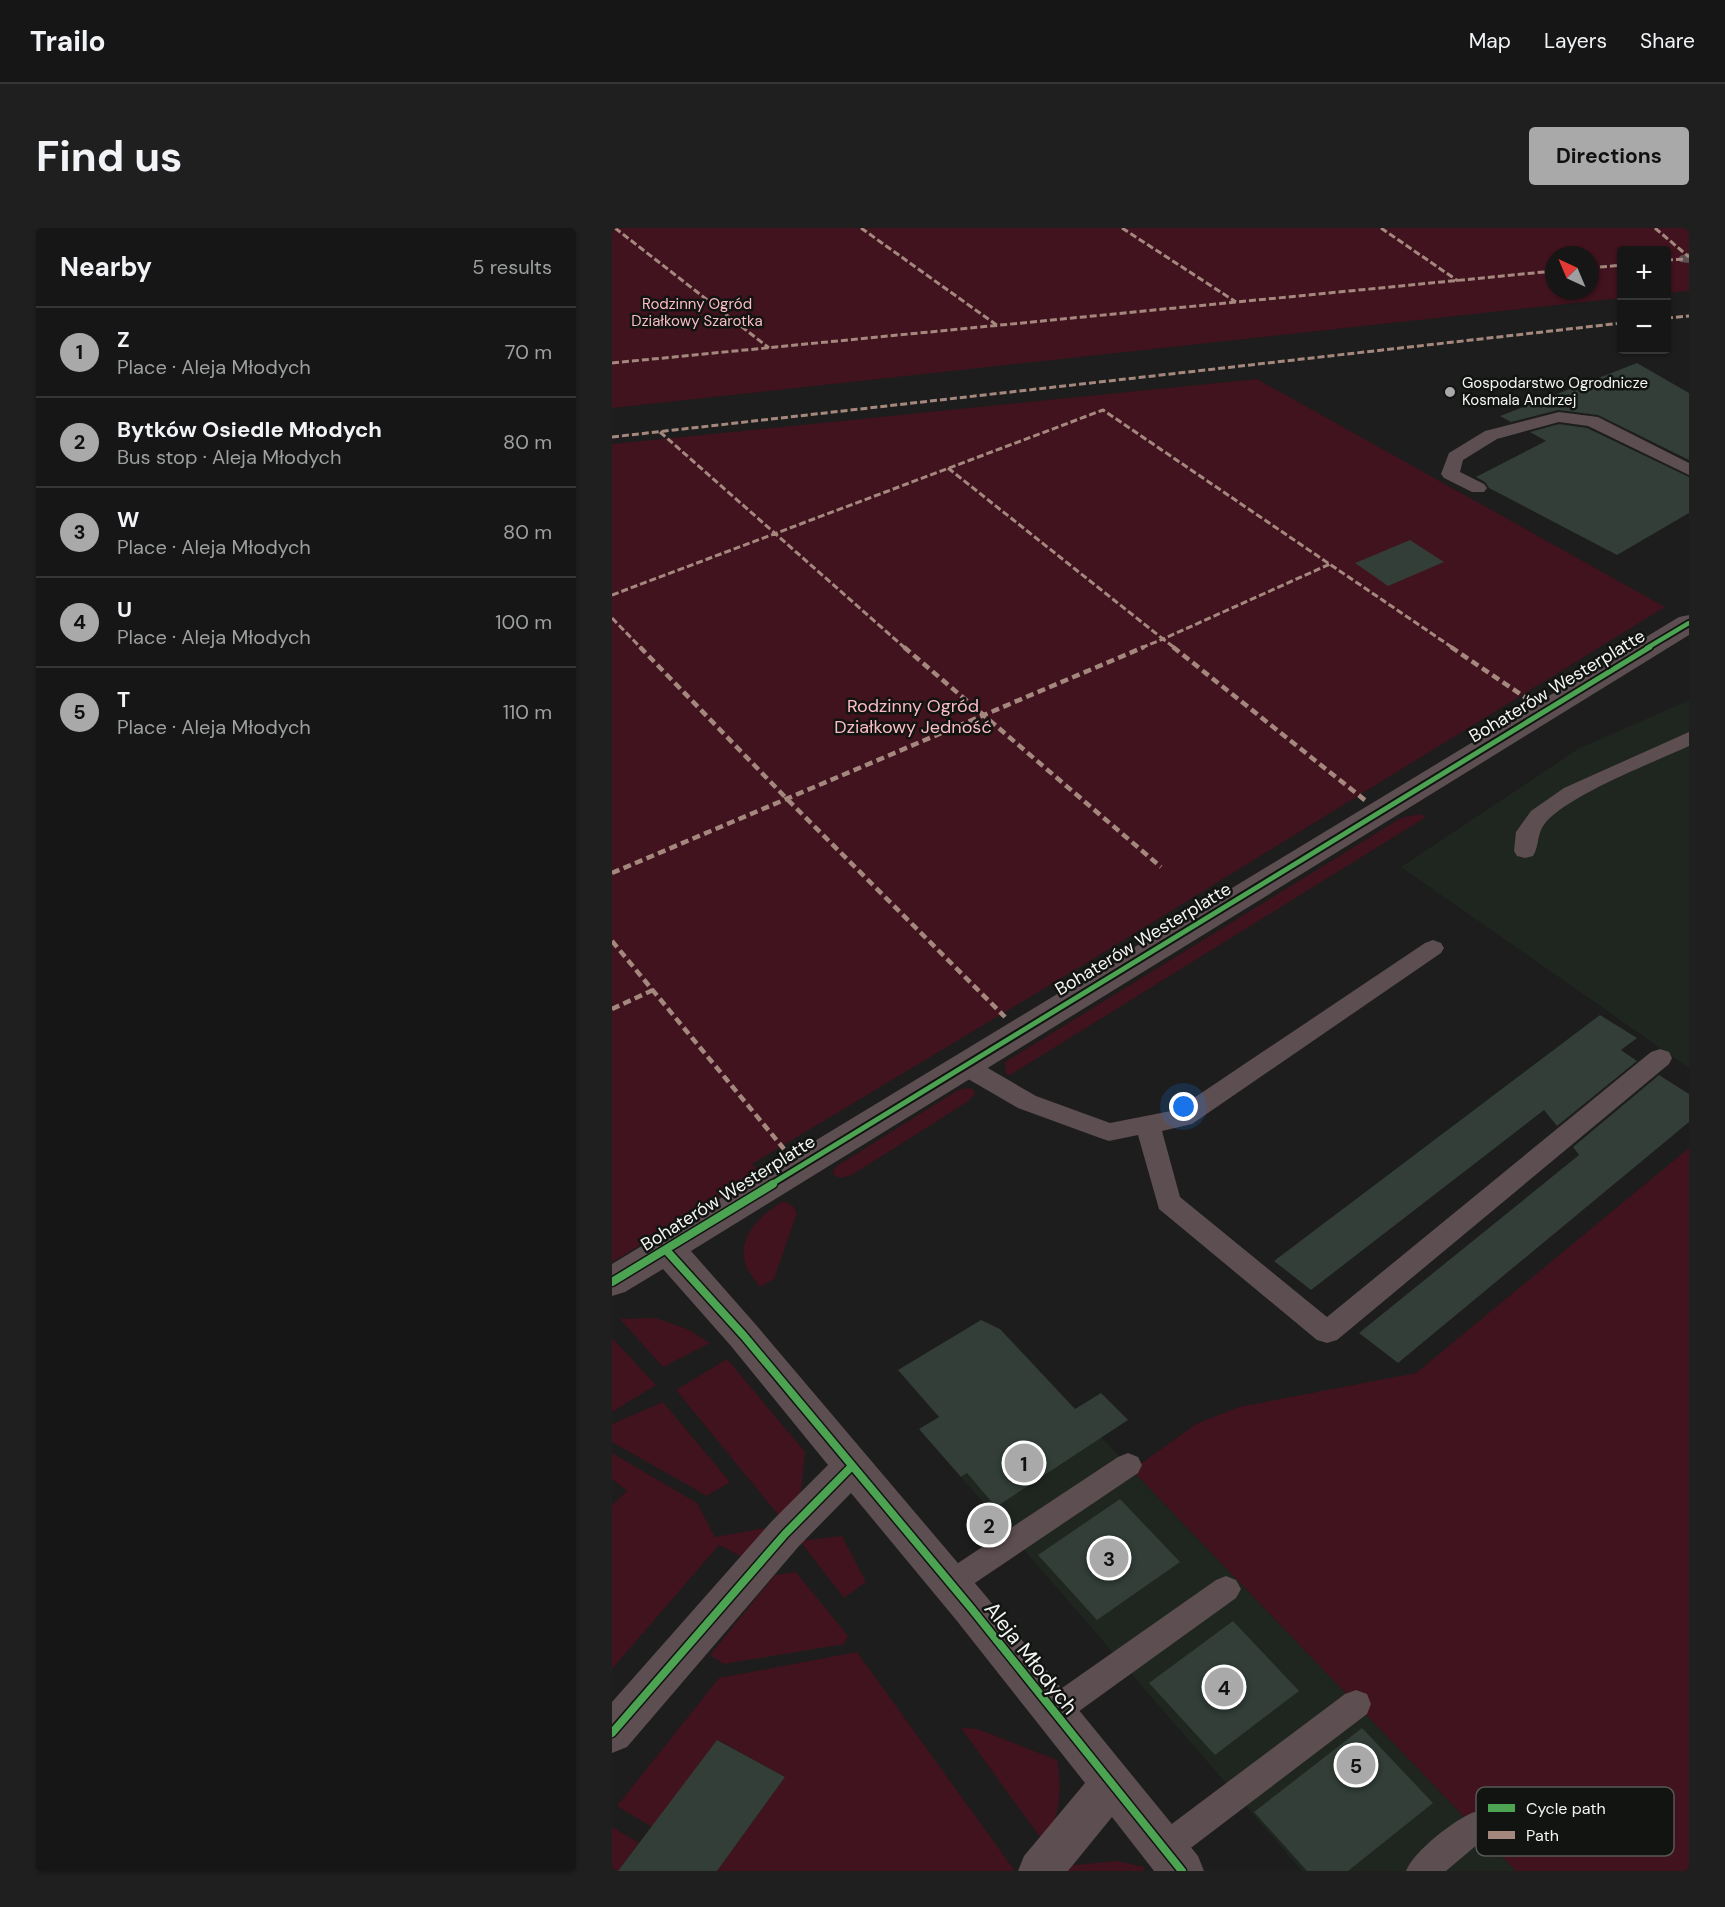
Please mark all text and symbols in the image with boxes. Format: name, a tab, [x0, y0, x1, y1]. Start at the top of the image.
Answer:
text: Trailo	[30, 23, 106, 60]
text: Map	[1469, 27, 1511, 55]
text: Layers	[1544, 27, 1607, 55]
text: Share	[1640, 27, 1695, 55]
button: Directions	[1529, 127, 1689, 185]
text: Find us	[36, 129, 182, 184]
north arrow	[1545, 246, 1599, 300]
map controls	[1617, 246, 1671, 354]
button: +	[1617, 246, 1671, 300]
text: Nearby	[60, 250, 152, 284]
text: 5 results	[472, 254, 552, 280]
park label: Rodzinny Ogród Działkowy Szarotka	[631, 294, 763, 331]
button: −	[1617, 300, 1671, 354]
text: Z	[117, 325, 130, 354]
text: 1	[76, 339, 83, 365]
text: 70 m	[505, 339, 552, 365]
text: Place · Aleja Młodych	[117, 354, 311, 380]
place label: Gospodarstwo Ogrodnicze Kosmala Andrzej	[1462, 373, 1648, 410]
marker: Gospodarstwo Ogrodnicze Kosmala Andrzej	[1443, 385, 1457, 399]
text: Bytków Osiedle Młodych	[117, 415, 382, 444]
text: 2	[74, 429, 85, 455]
text: 80 m	[503, 429, 552, 455]
text: Bus stop · Aleja Młodych	[117, 444, 342, 470]
text: W	[117, 505, 139, 534]
text: 3	[73, 519, 86, 545]
text: 80 m	[503, 519, 552, 545]
text: Place · Aleja Młodych	[117, 534, 311, 560]
text: U	[117, 595, 132, 624]
text: 4	[73, 609, 86, 635]
text: 100 m	[495, 609, 552, 635]
text: Place · Aleja Młodych	[117, 624, 311, 650]
street label: Bohaterów Westerplatte	[1464, 624, 1650, 748]
text: T	[117, 685, 130, 714]
park label: Rodzinny Ogród Działkowy Jedność	[834, 694, 992, 739]
text: 5	[73, 699, 86, 725]
text: 110 m	[503, 699, 552, 725]
text: Place · Aleja Młodych	[117, 714, 311, 740]
street label: Bohaterów Westerplatte	[1050, 877, 1236, 1001]
your location	[1169, 1092, 1198, 1121]
street label: Bohaterów Westerplatte	[636, 1129, 820, 1257]
pin: 1	[1004, 1440, 1044, 1486]
pin: 2	[970, 1502, 1009, 1548]
pin: 3	[1090, 1536, 1128, 1580]
street label: Aleja Młodych	[978, 1596, 1084, 1720]
pin: 4	[1204, 1664, 1244, 1710]
pin: 5	[1336, 1742, 1376, 1788]
legend	[1476, 1787, 1674, 1856]
text: Cycle path	[1526, 1798, 1606, 1819]
text: Path	[1526, 1825, 1559, 1846]

